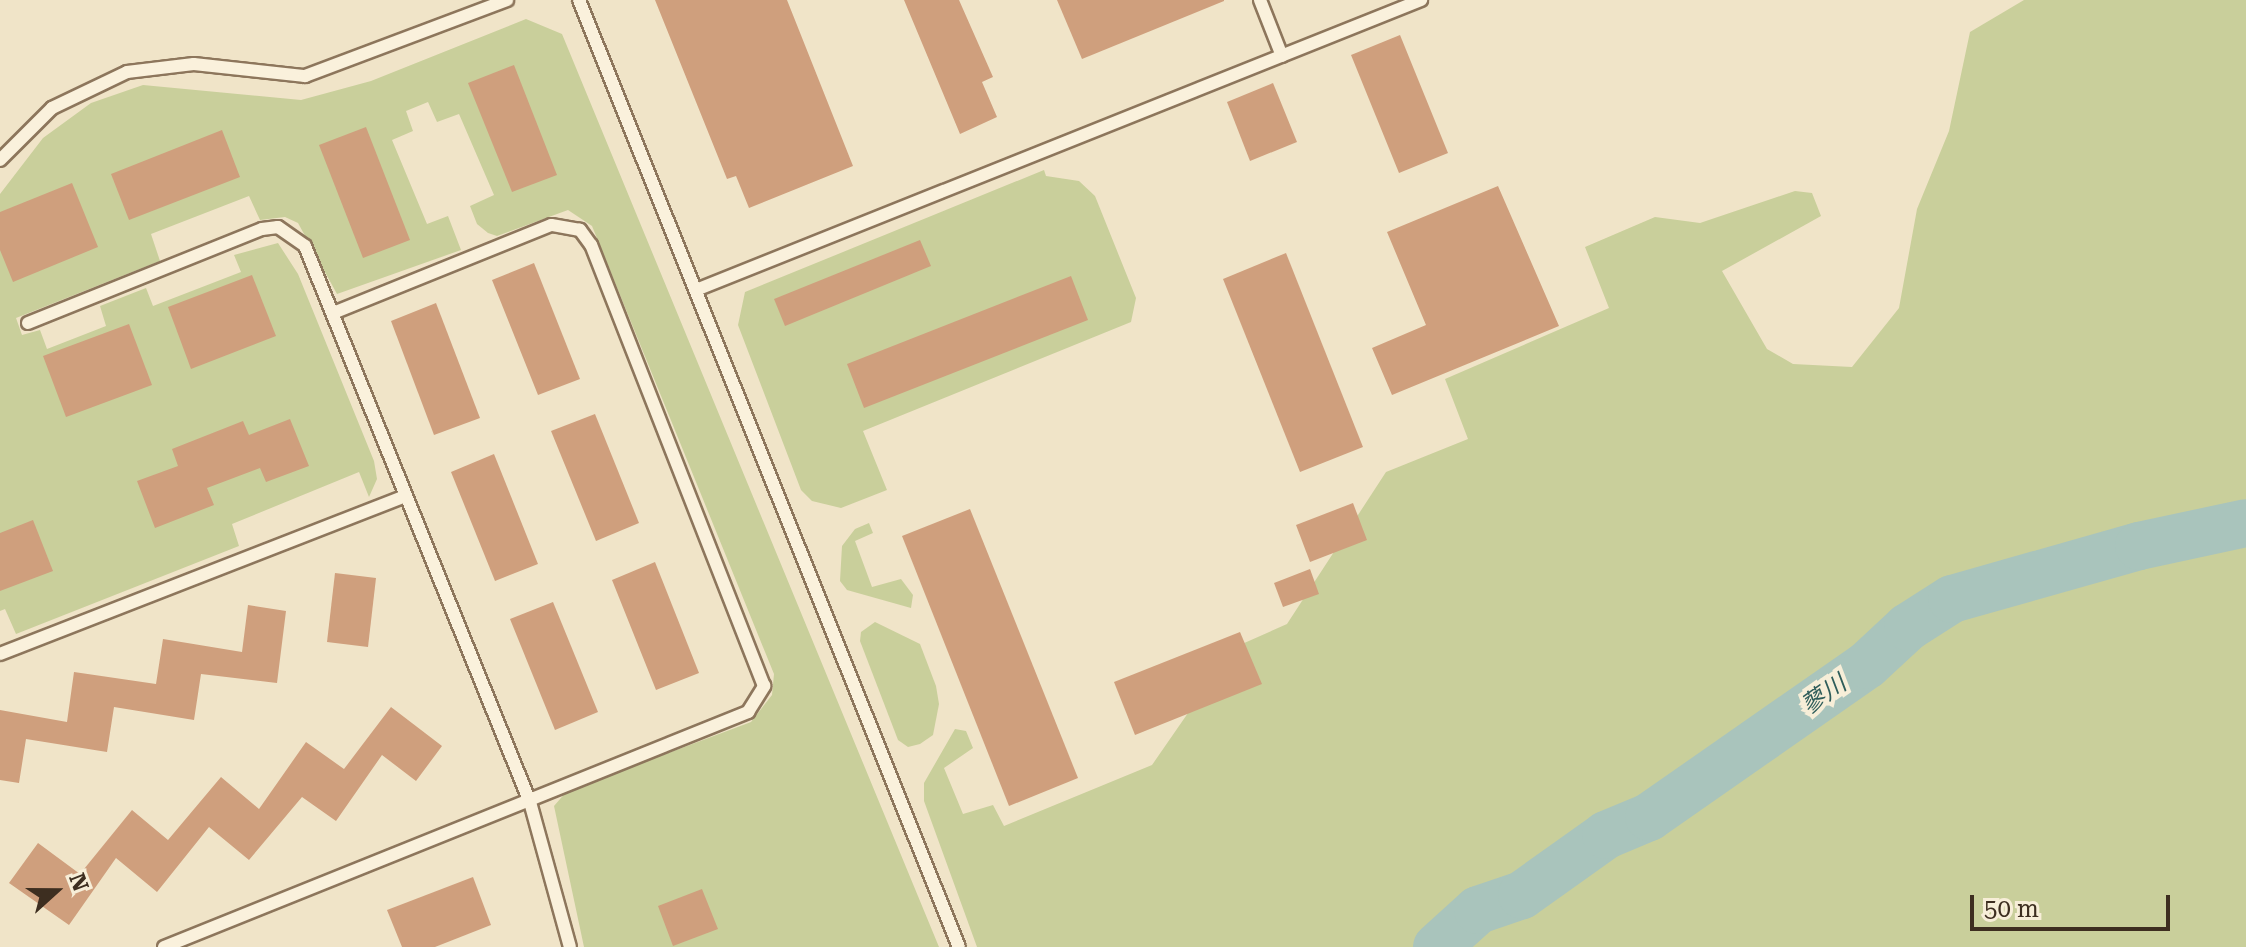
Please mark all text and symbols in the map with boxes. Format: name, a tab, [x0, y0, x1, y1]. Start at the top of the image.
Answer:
water label: 蓼川	[1796, 669, 1852, 721]
north arrow	[16, 851, 96, 931]
text: N	[64, 870, 94, 895]
scale bar	[1974, 879, 2174, 929]
text: 50 m	[1984, 895, 2039, 923]

